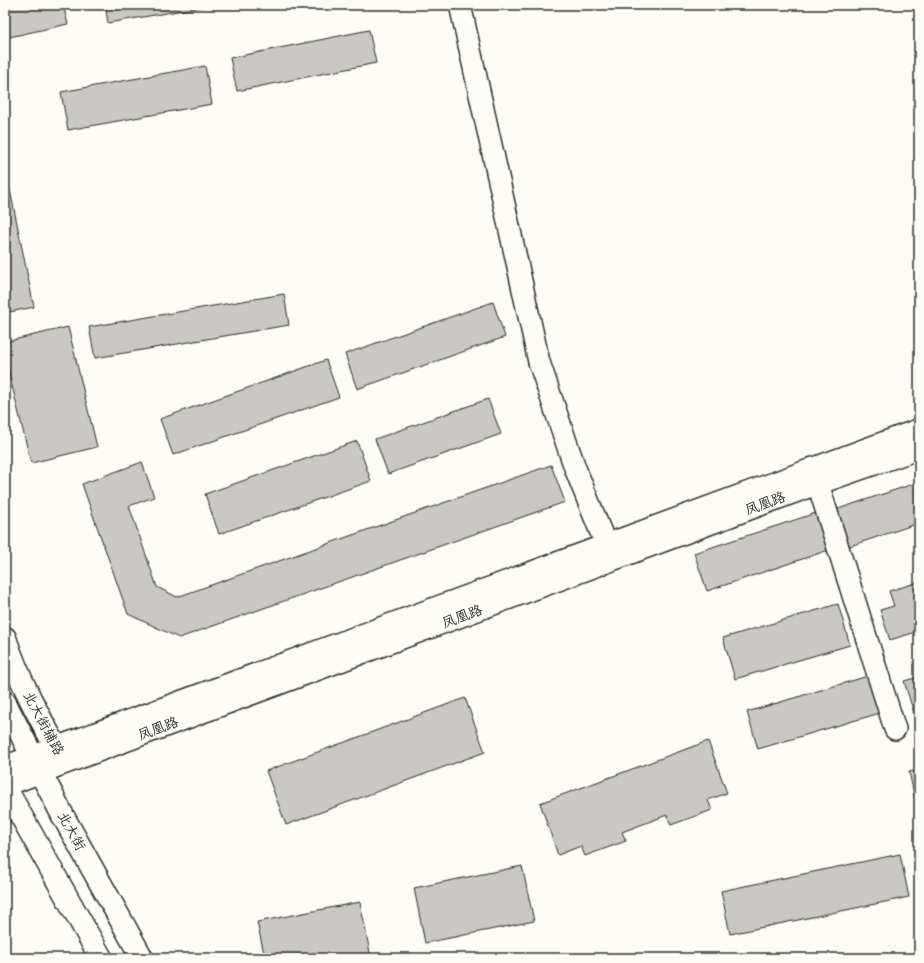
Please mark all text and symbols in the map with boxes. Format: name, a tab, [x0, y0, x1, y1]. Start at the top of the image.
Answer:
street label: 凤凰路	[743, 488, 788, 519]
street label: 凤凰路	[440, 601, 485, 632]
street label: 北大街辅路	[20, 688, 67, 758]
street label: 凤凰路	[136, 713, 181, 744]
street label: 北大街	[54, 809, 89, 854]

